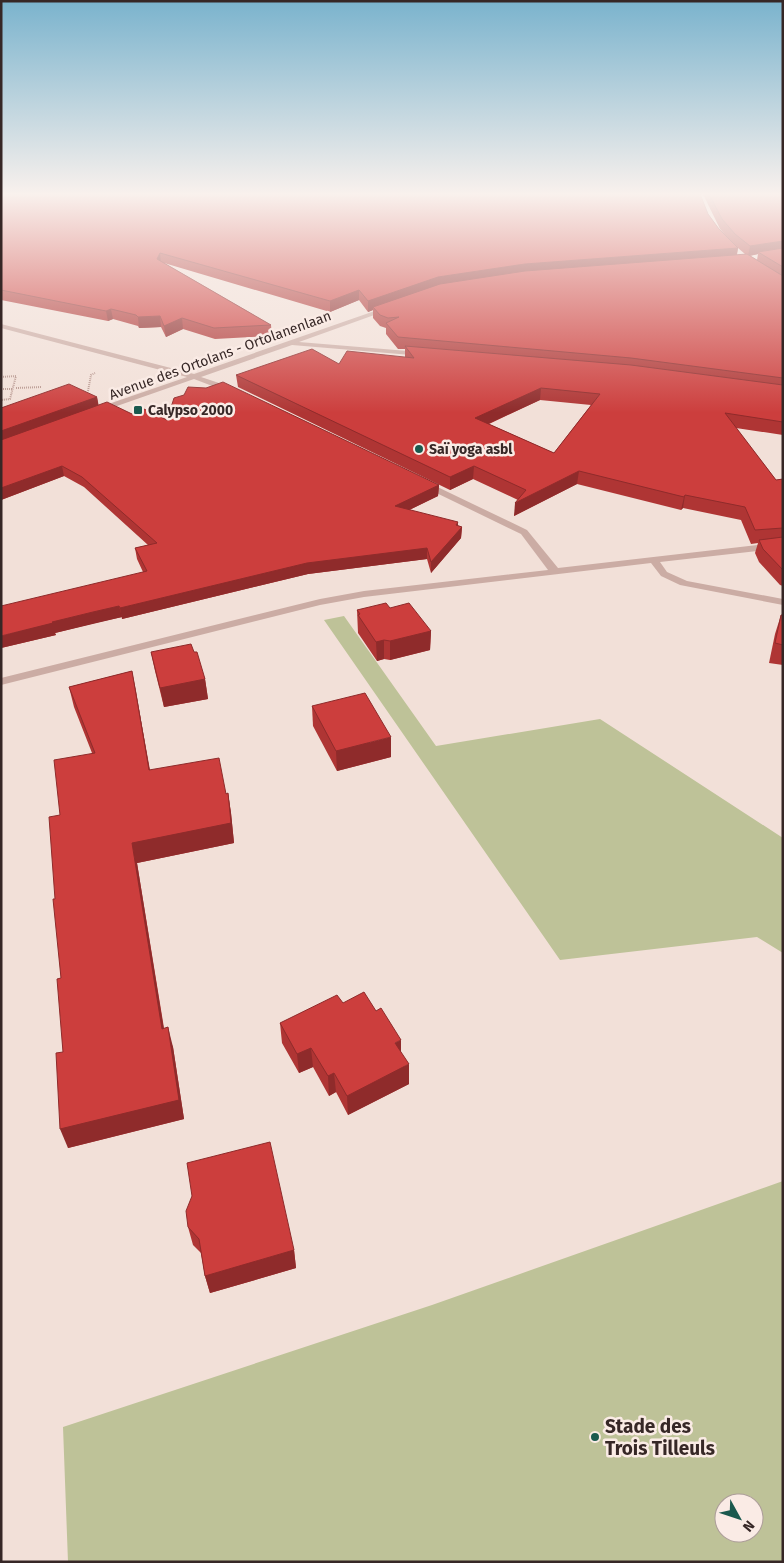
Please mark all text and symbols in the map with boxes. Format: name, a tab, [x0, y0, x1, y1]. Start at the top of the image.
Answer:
street label: Avenue des Ortolans - Ortolanenlaan	[107, 307, 334, 404]
place label: Calypso 2000	[148, 402, 233, 419]
marker: Calypso 2000	[132, 404, 144, 416]
place label: Saï yoga asbl	[429, 441, 513, 458]
marker: Saï yoga asbl	[413, 443, 425, 455]
place label: Stade des Trois Tilleuls	[605, 1415, 715, 1460]
marker: Stade des Trois Tilleuls	[589, 1431, 601, 1443]
north arrow	[714, 1493, 764, 1543]
text: N	[739, 1517, 758, 1535]

